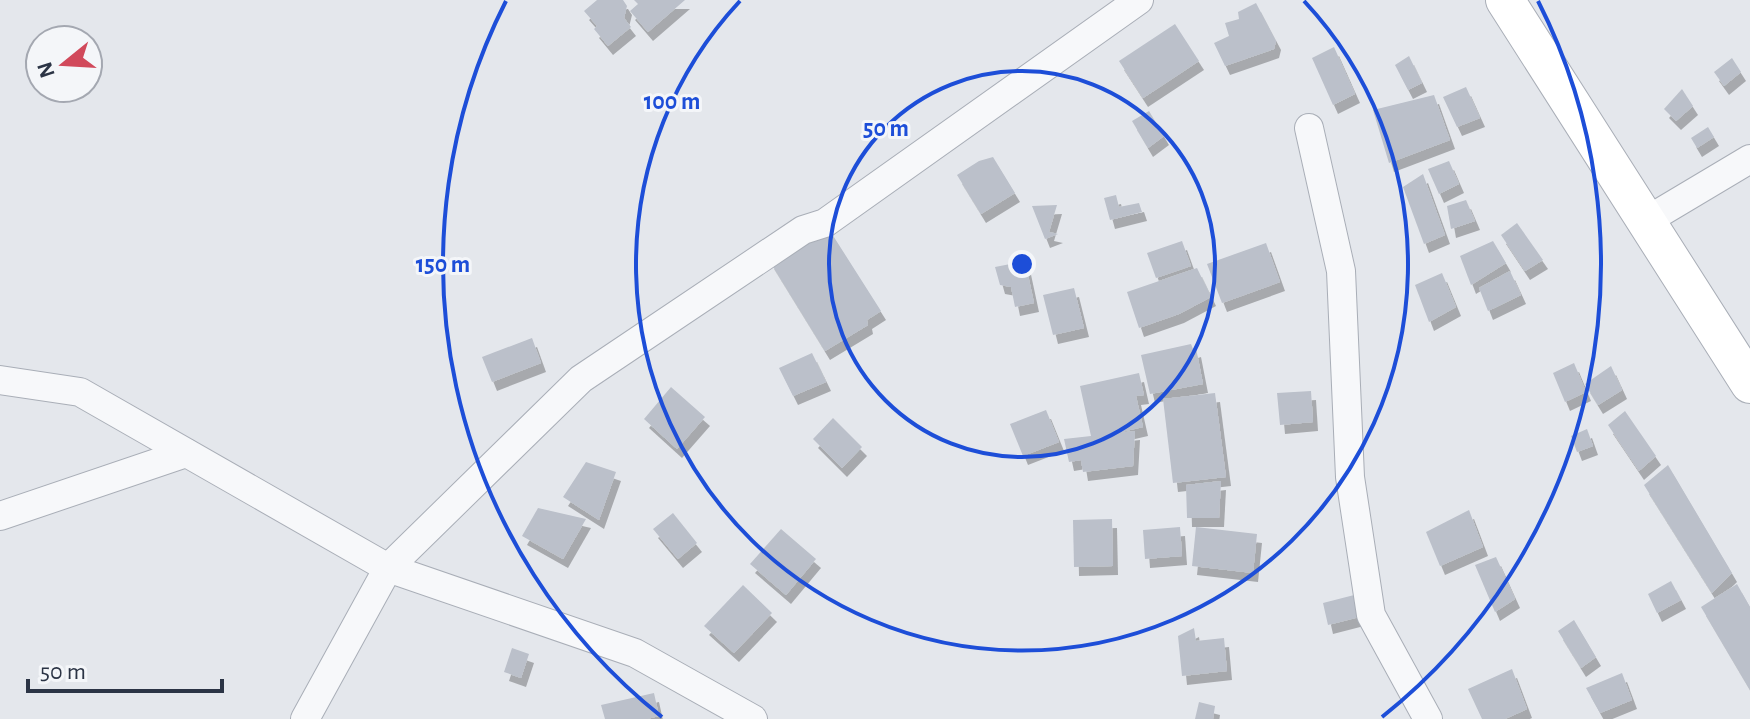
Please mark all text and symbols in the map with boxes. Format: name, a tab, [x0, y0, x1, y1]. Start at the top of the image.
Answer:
north arrow	[24, 24, 104, 104]
text: N	[33, 59, 59, 81]
text: 100 m	[644, 90, 700, 114]
text: 50 m	[863, 117, 909, 141]
centre of rings	[1008, 250, 1036, 278]
text: 150 m	[416, 253, 470, 277]
scale bar	[28, 643, 222, 693]
text: 50 m	[40, 660, 86, 684]

